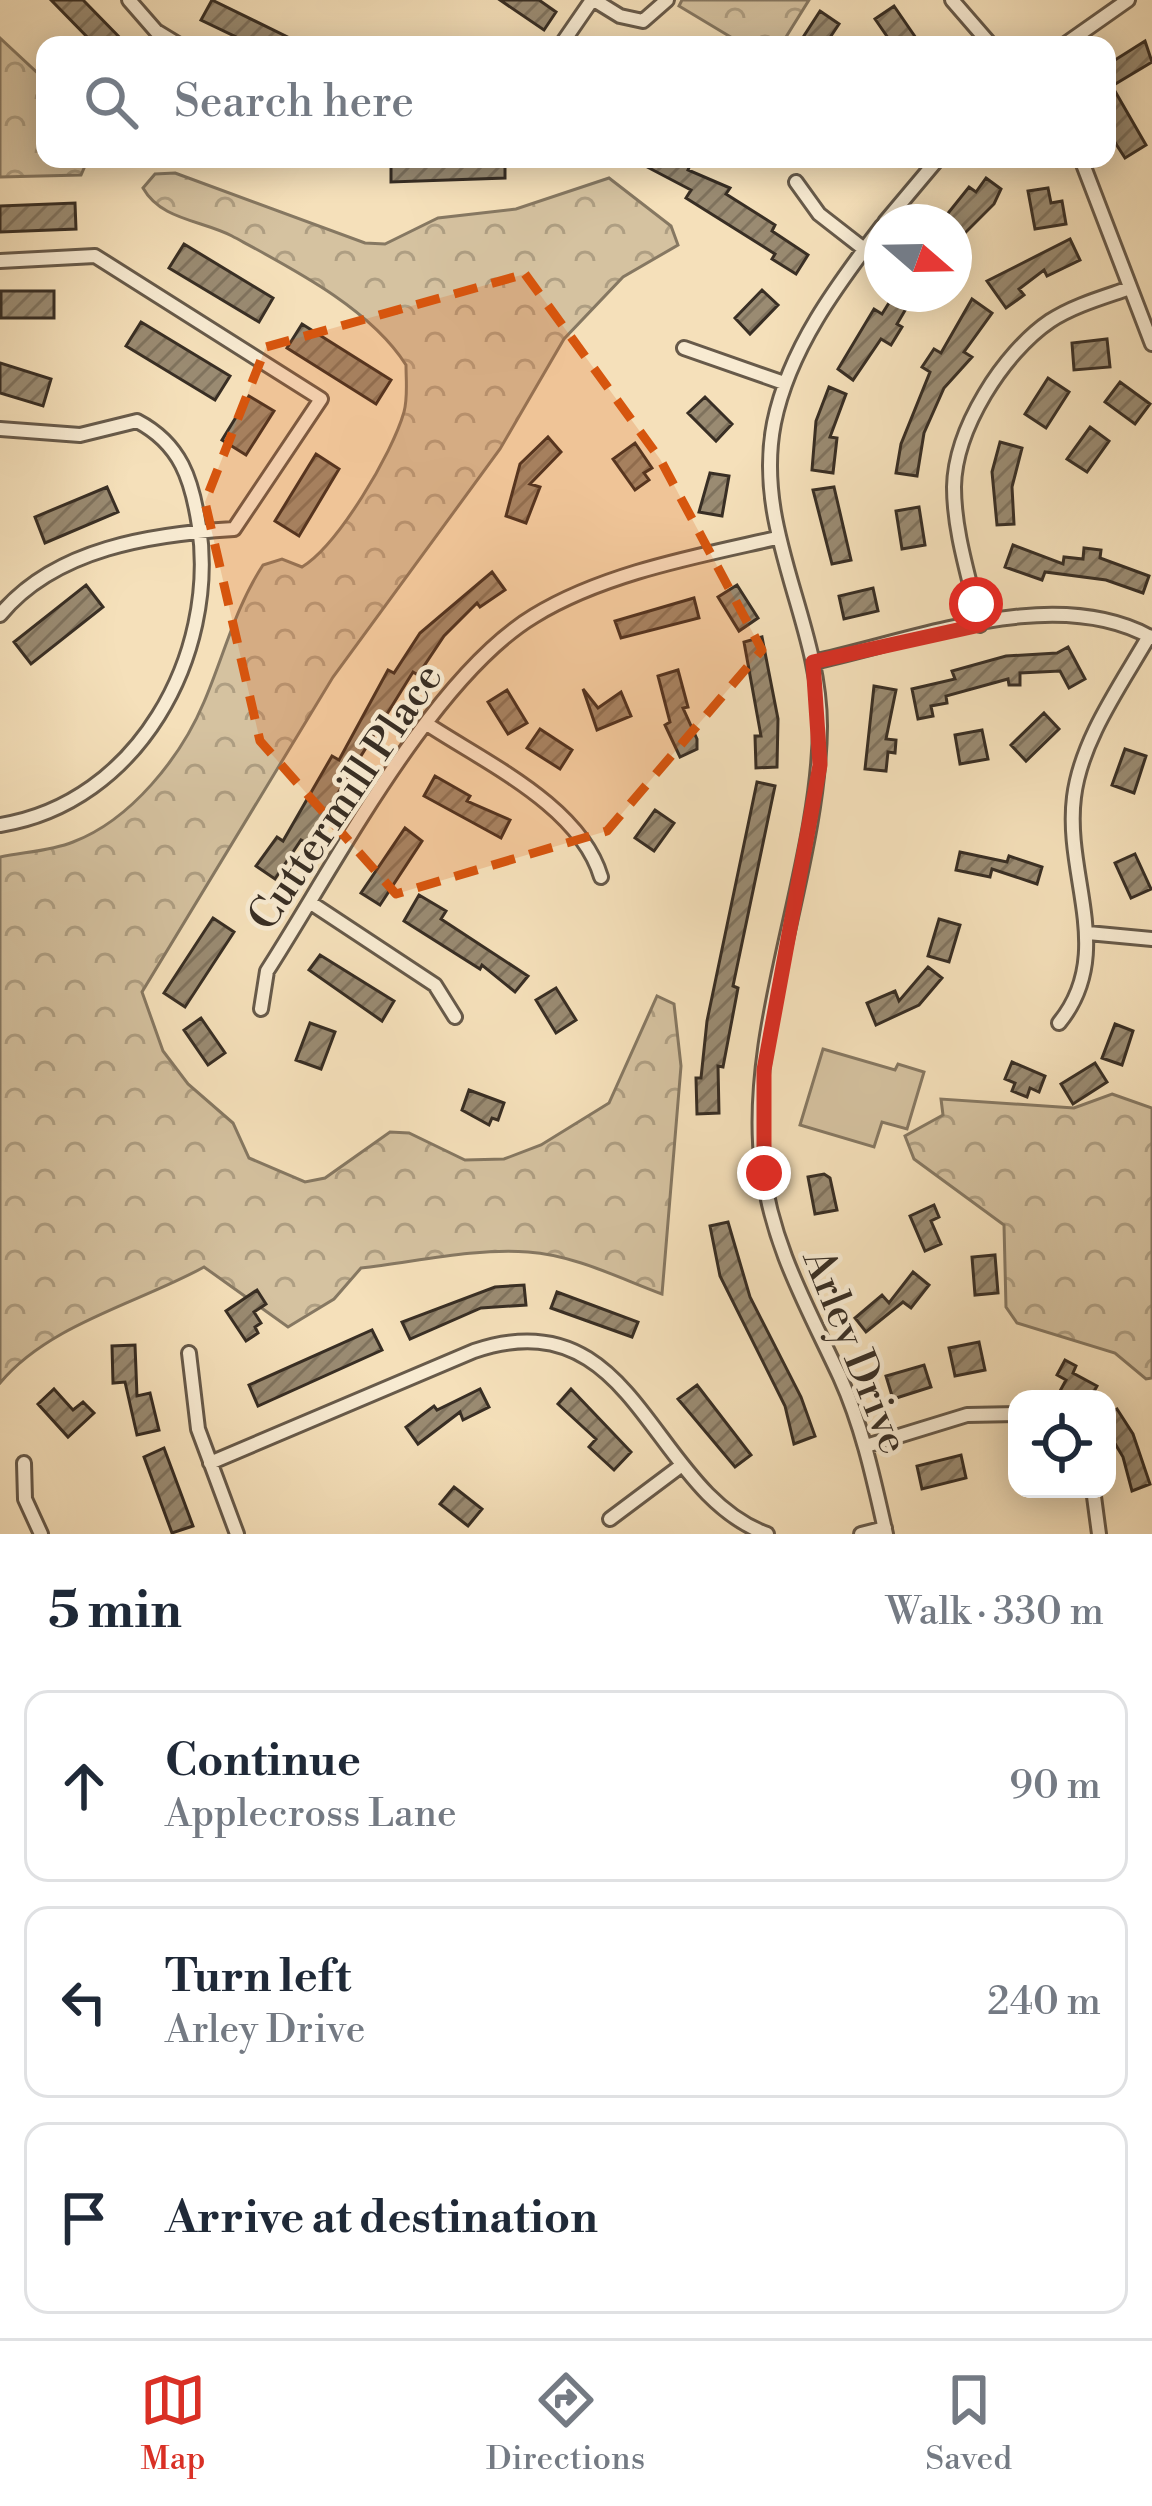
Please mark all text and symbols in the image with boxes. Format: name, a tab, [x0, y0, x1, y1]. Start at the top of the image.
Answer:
search box	[36, 36, 1116, 168]
icon: search	[78, 69, 144, 135]
text: Search here	[174, 74, 414, 131]
north arrow	[864, 204, 972, 312]
route start	[949, 577, 1003, 631]
street label: Cuttermill Place	[237, 654, 455, 941]
route end	[737, 1146, 791, 1200]
street label: Arley Drive	[788, 1241, 920, 1462]
map controls	[1008, 1390, 1116, 1498]
button: locate	[1008, 1390, 1116, 1498]
text: 5 min	[48, 1580, 182, 1644]
text: Walk · 330 m	[886, 1588, 1104, 1637]
text: Continue	[165, 1733, 361, 1790]
icon: ahead	[51, 1753, 117, 1819]
text: 90 m	[1009, 1762, 1101, 1811]
text: Applecross Lane	[165, 1790, 457, 1839]
text: Turn left	[165, 1949, 351, 2006]
icon: left	[51, 1969, 117, 2035]
text: 240 m	[987, 1978, 1101, 2027]
text: Arley Drive	[165, 2006, 365, 2055]
icon: arrive	[51, 2185, 117, 2251]
text: Arrive at destination	[165, 2190, 598, 2247]
tab: Map	[140, 2367, 206, 2480]
tab: Directions	[486, 2367, 645, 2480]
tab: Saved	[925, 2367, 1012, 2480]

